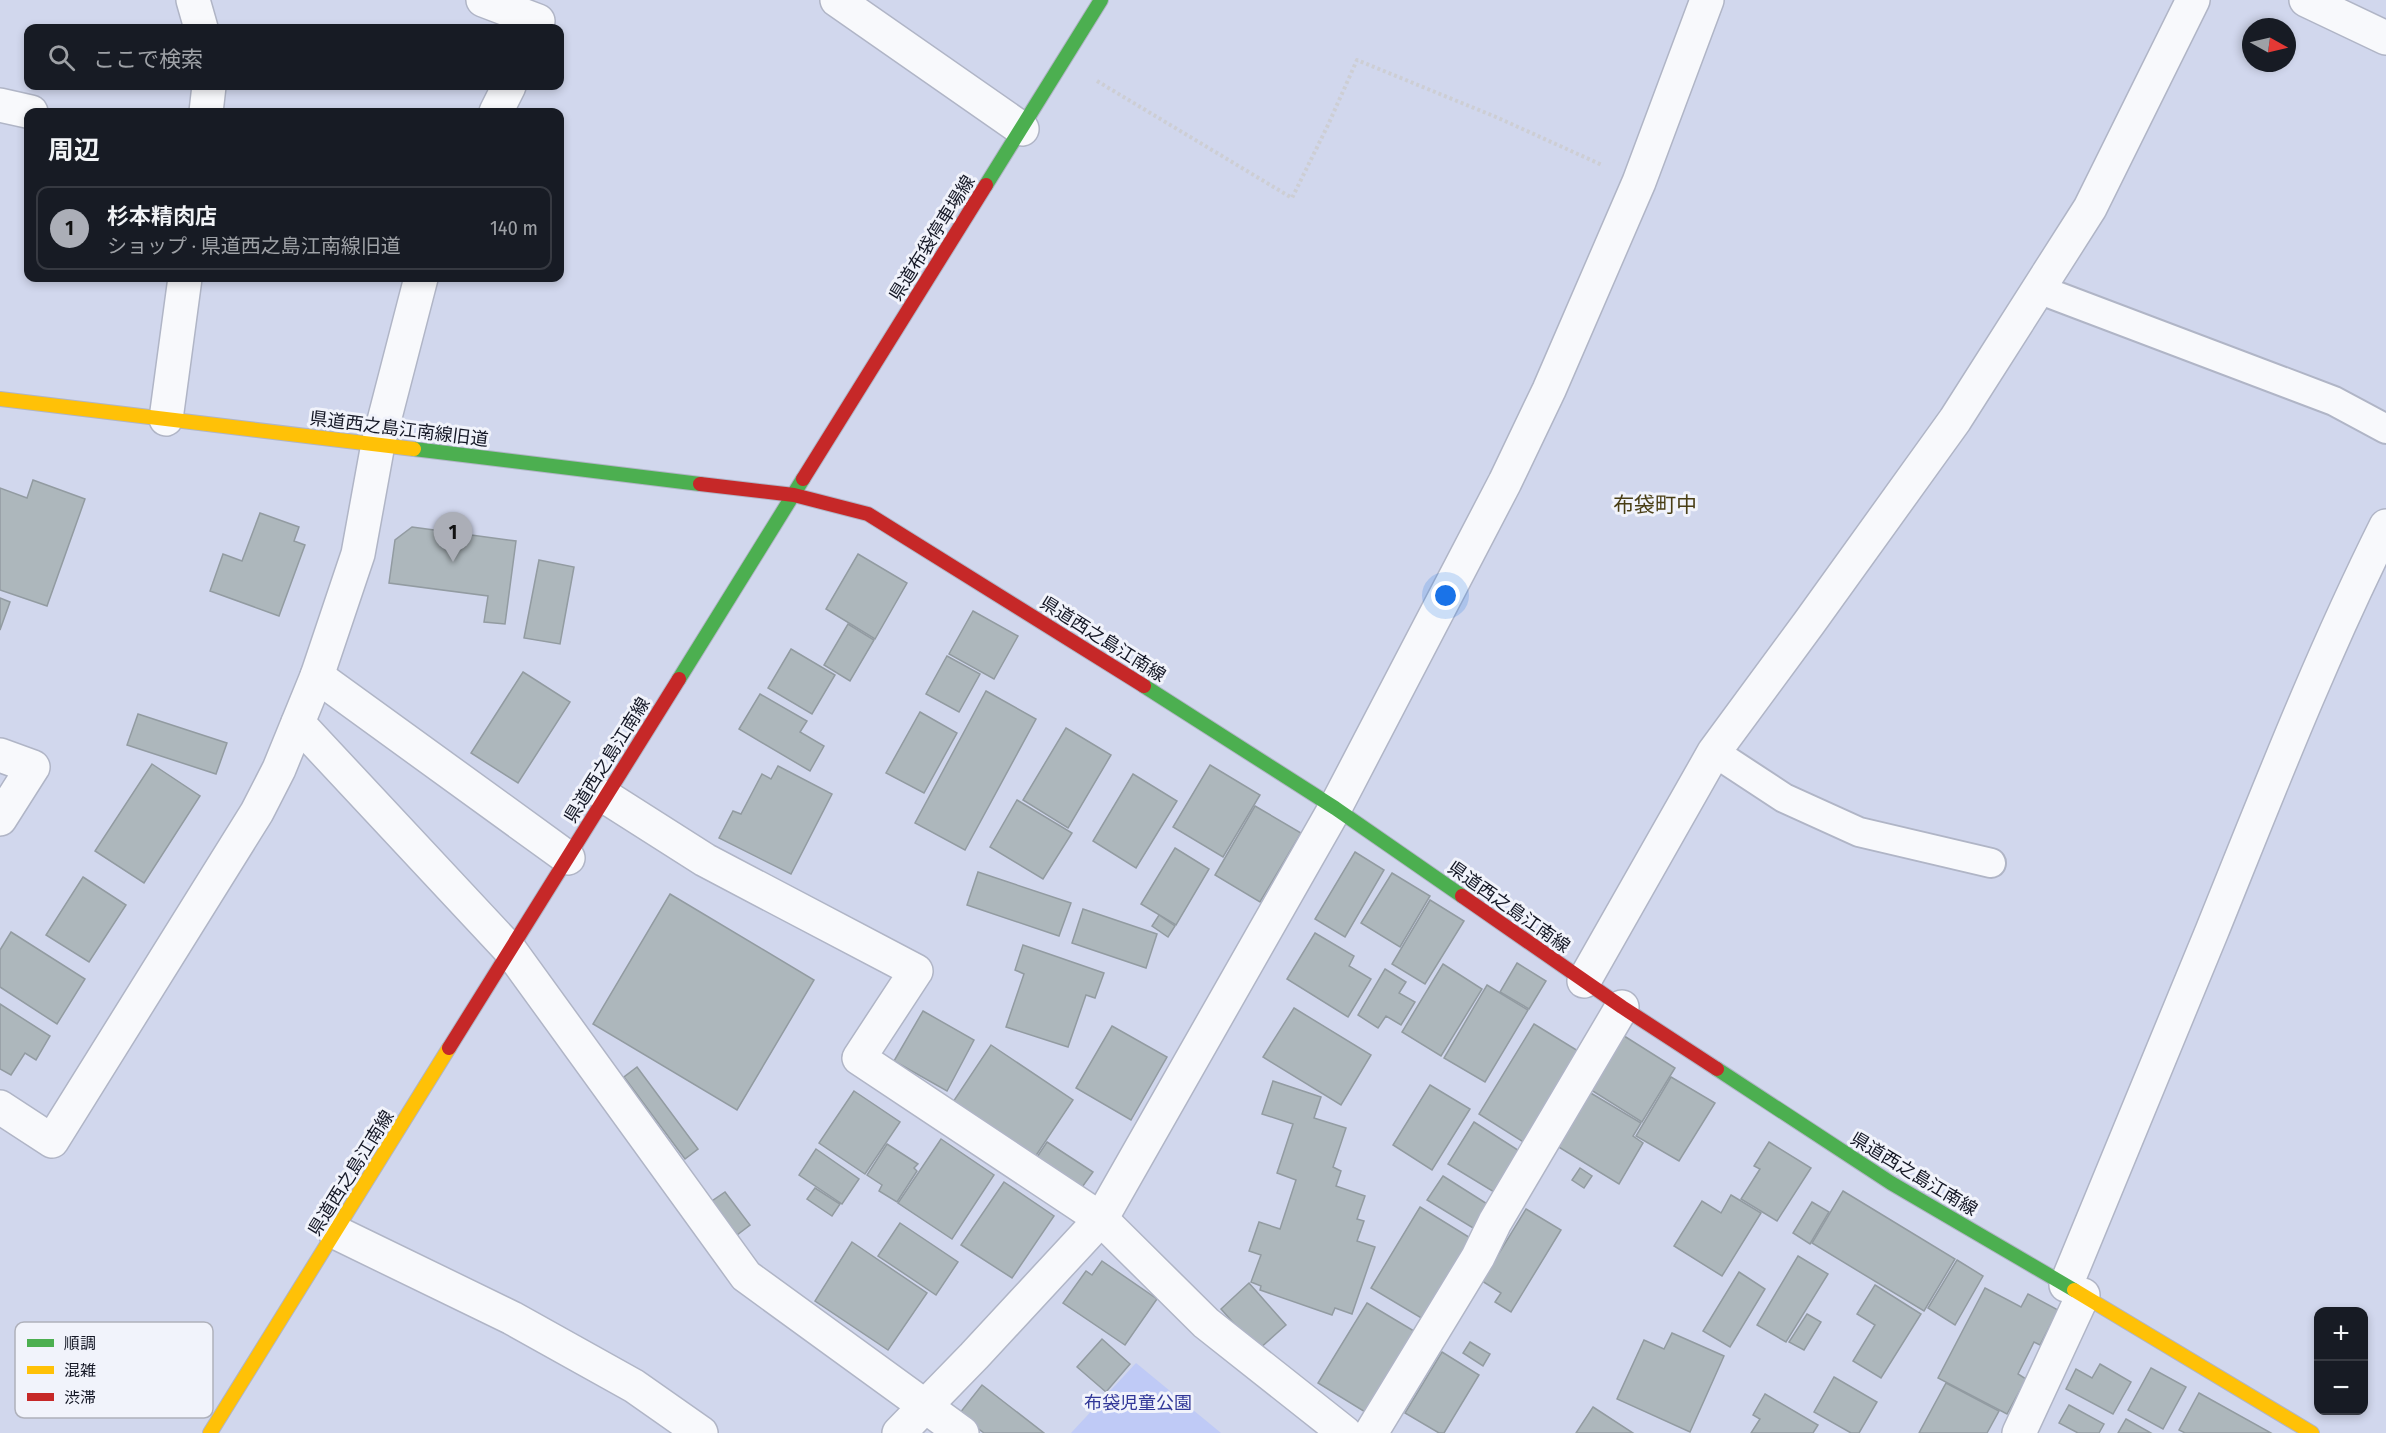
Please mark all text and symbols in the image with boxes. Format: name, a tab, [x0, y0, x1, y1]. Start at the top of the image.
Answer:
north arrow	[2242, 18, 2296, 72]
search box	[24, 24, 564, 90]
icon: search	[45, 41, 78, 74]
text: ここで検索	[93, 46, 203, 73]
text: 周辺	[48, 135, 100, 166]
street label: 県道布袋停車場線	[885, 171, 979, 305]
text: 杉本精肉店	[107, 203, 217, 230]
text: 1	[65, 216, 74, 240]
text: 140 m	[490, 216, 538, 240]
text: ショップ · 県道西之島江南線旧道	[107, 234, 401, 258]
street label: 県道西之島江南線旧道	[308, 407, 490, 451]
district label: 布袋町中	[1613, 492, 1697, 518]
pin: 1	[434, 512, 472, 562]
your location	[1431, 581, 1460, 610]
street label: 県道西之島江南線	[1036, 592, 1170, 686]
street label: 県道西之島江南線	[560, 693, 654, 827]
street label: 県道西之島江南線	[1444, 857, 1574, 957]
street label: 県道西之島江南線	[304, 1106, 398, 1240]
street label: 県道西之島江南線	[1847, 1127, 1981, 1221]
map controls	[2314, 1307, 2368, 1415]
button: +	[2314, 1307, 2368, 1361]
legend	[15, 1322, 213, 1418]
text: 順調	[64, 1334, 96, 1353]
text: 混雑	[64, 1361, 96, 1380]
button: −	[2314, 1361, 2368, 1415]
text: 渋滞	[64, 1388, 96, 1407]
park label: 布袋児童公園	[1084, 1392, 1192, 1414]

